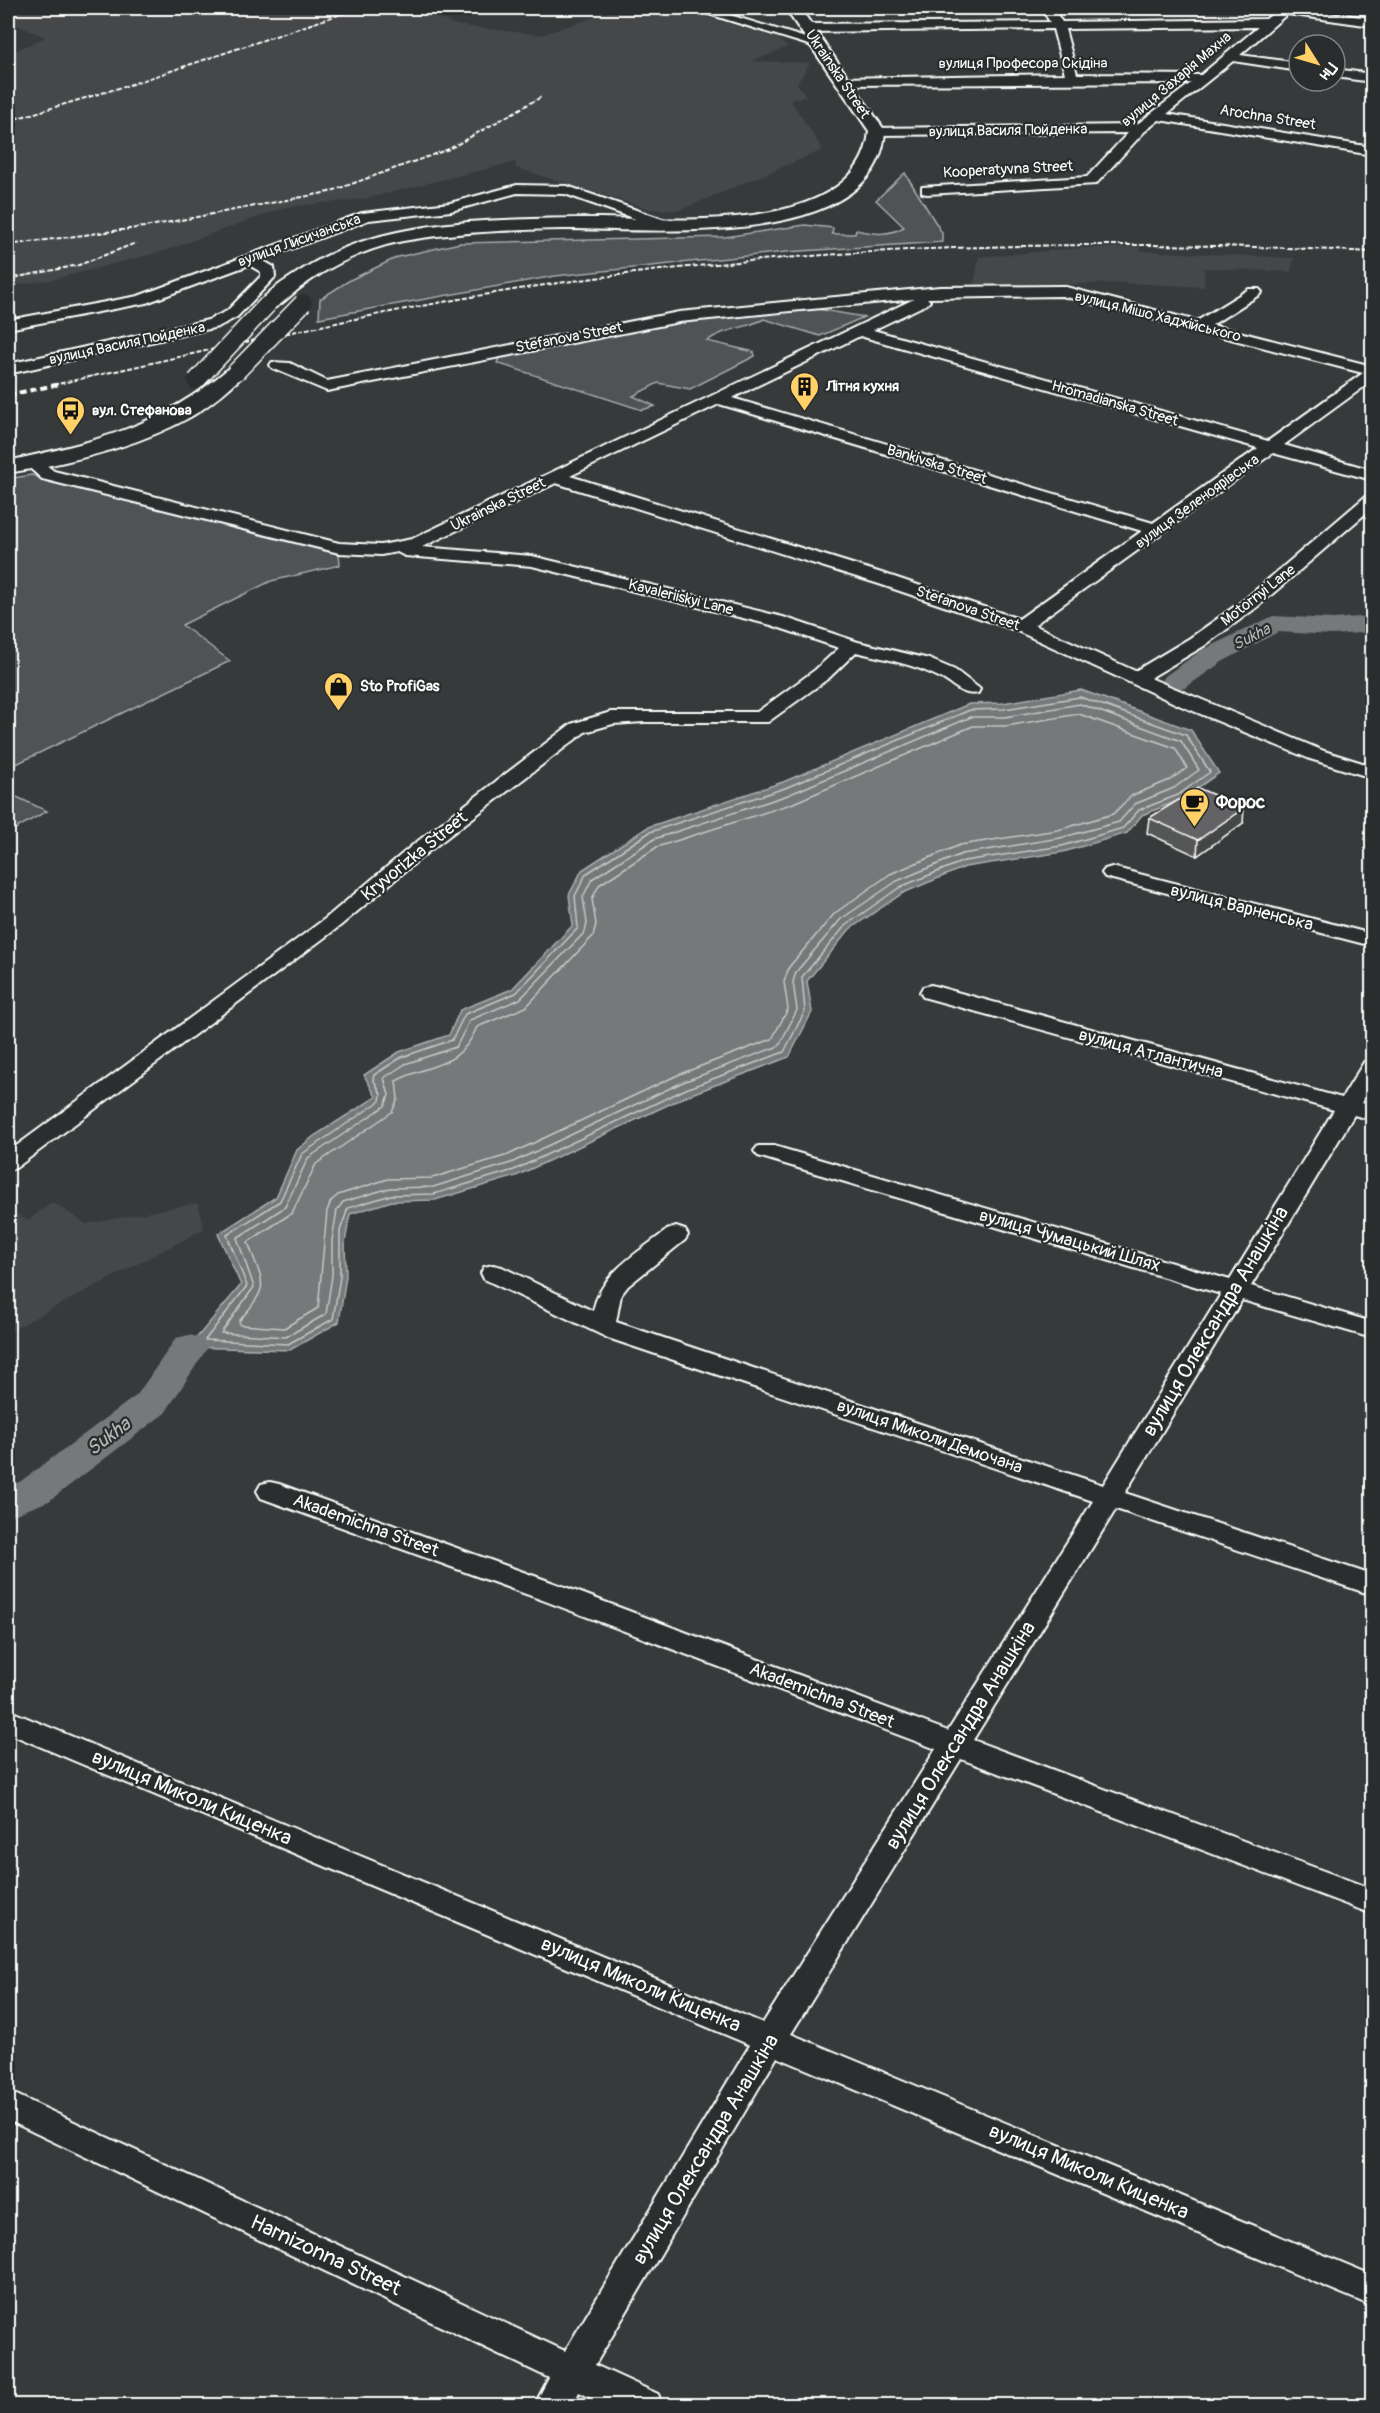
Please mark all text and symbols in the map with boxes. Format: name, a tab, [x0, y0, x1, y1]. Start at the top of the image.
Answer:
street label: Ukrainska Street	[801, 26, 875, 123]
street label: вулиця Захарія Махна	[1117, 28, 1235, 131]
north arrow	[1287, 33, 1347, 93]
street label: вулиця Професора Скідіна	[939, 54, 1108, 73]
text: Пн	[1315, 58, 1341, 84]
street label: Arochna Street	[1219, 101, 1318, 135]
street label: вулиця Василя Пойденка	[928, 120, 1088, 141]
street label: Kooperatyvna Street	[942, 157, 1075, 182]
street label: вулиця Лисичанська	[235, 209, 363, 272]
street label: вулиця Мішо Хаджійського	[1073, 287, 1243, 346]
street label: вулиця Василя Пойденка	[47, 318, 207, 369]
street label: Stefanova Street	[514, 318, 625, 357]
building icon: Літня кухня	[789, 370, 821, 412]
street label: Hromadianska Street	[1049, 376, 1181, 431]
place label: Літня кухня	[825, 377, 899, 396]
bus stop icon: вул. Стефанова	[55, 394, 87, 436]
place label: вул. Стефанова	[92, 401, 192, 420]
street label: Bankivska Street	[885, 440, 990, 489]
street label: вулиця Зеленоярівська	[1132, 450, 1263, 553]
street label: Ukrainska Street	[448, 473, 550, 536]
street label: Motornyi Lane	[1217, 560, 1300, 630]
street label: Kavaleriiskyi Lane	[626, 575, 736, 620]
street label: Stefanova Street	[913, 582, 1023, 635]
water label: Sukha	[1230, 618, 1275, 655]
shop icon: Sto ProfiGas	[323, 670, 355, 712]
place label: Sto ProfiGas	[360, 677, 440, 696]
cafe icon: Форос	[1179, 786, 1211, 828]
place label: Форос	[1215, 791, 1265, 814]
street label: Kryvorizka Street	[356, 806, 473, 906]
street label: вулиця Варненська	[1168, 879, 1316, 936]
street label: вулиця Атлантична	[1076, 1023, 1226, 1084]
street label: вулиця Олександра Анашкіна	[1136, 1201, 1295, 1441]
street label: вулиця Чумацький Шлях	[977, 1204, 1163, 1277]
street label: вулиця Миколи Демочана	[834, 1394, 1026, 1479]
water label: Sukha	[81, 1411, 137, 1461]
street label: Akademichna Street	[290, 1488, 442, 1563]
street label: вулиця Олександра Анашкіна	[879, 1616, 1042, 1854]
street label: Akademichna Street	[746, 1657, 898, 1734]
street label: вулиця Миколи Киценка	[88, 1743, 296, 1852]
street label: вулиця Миколи Киценка	[537, 1930, 745, 2039]
street label: вулиця Олександра Анашкіна	[626, 2029, 785, 2269]
street label: вулиця Миколи Киценка	[985, 2117, 1193, 2226]
street label: Harnizonna Street	[246, 2209, 406, 2302]

